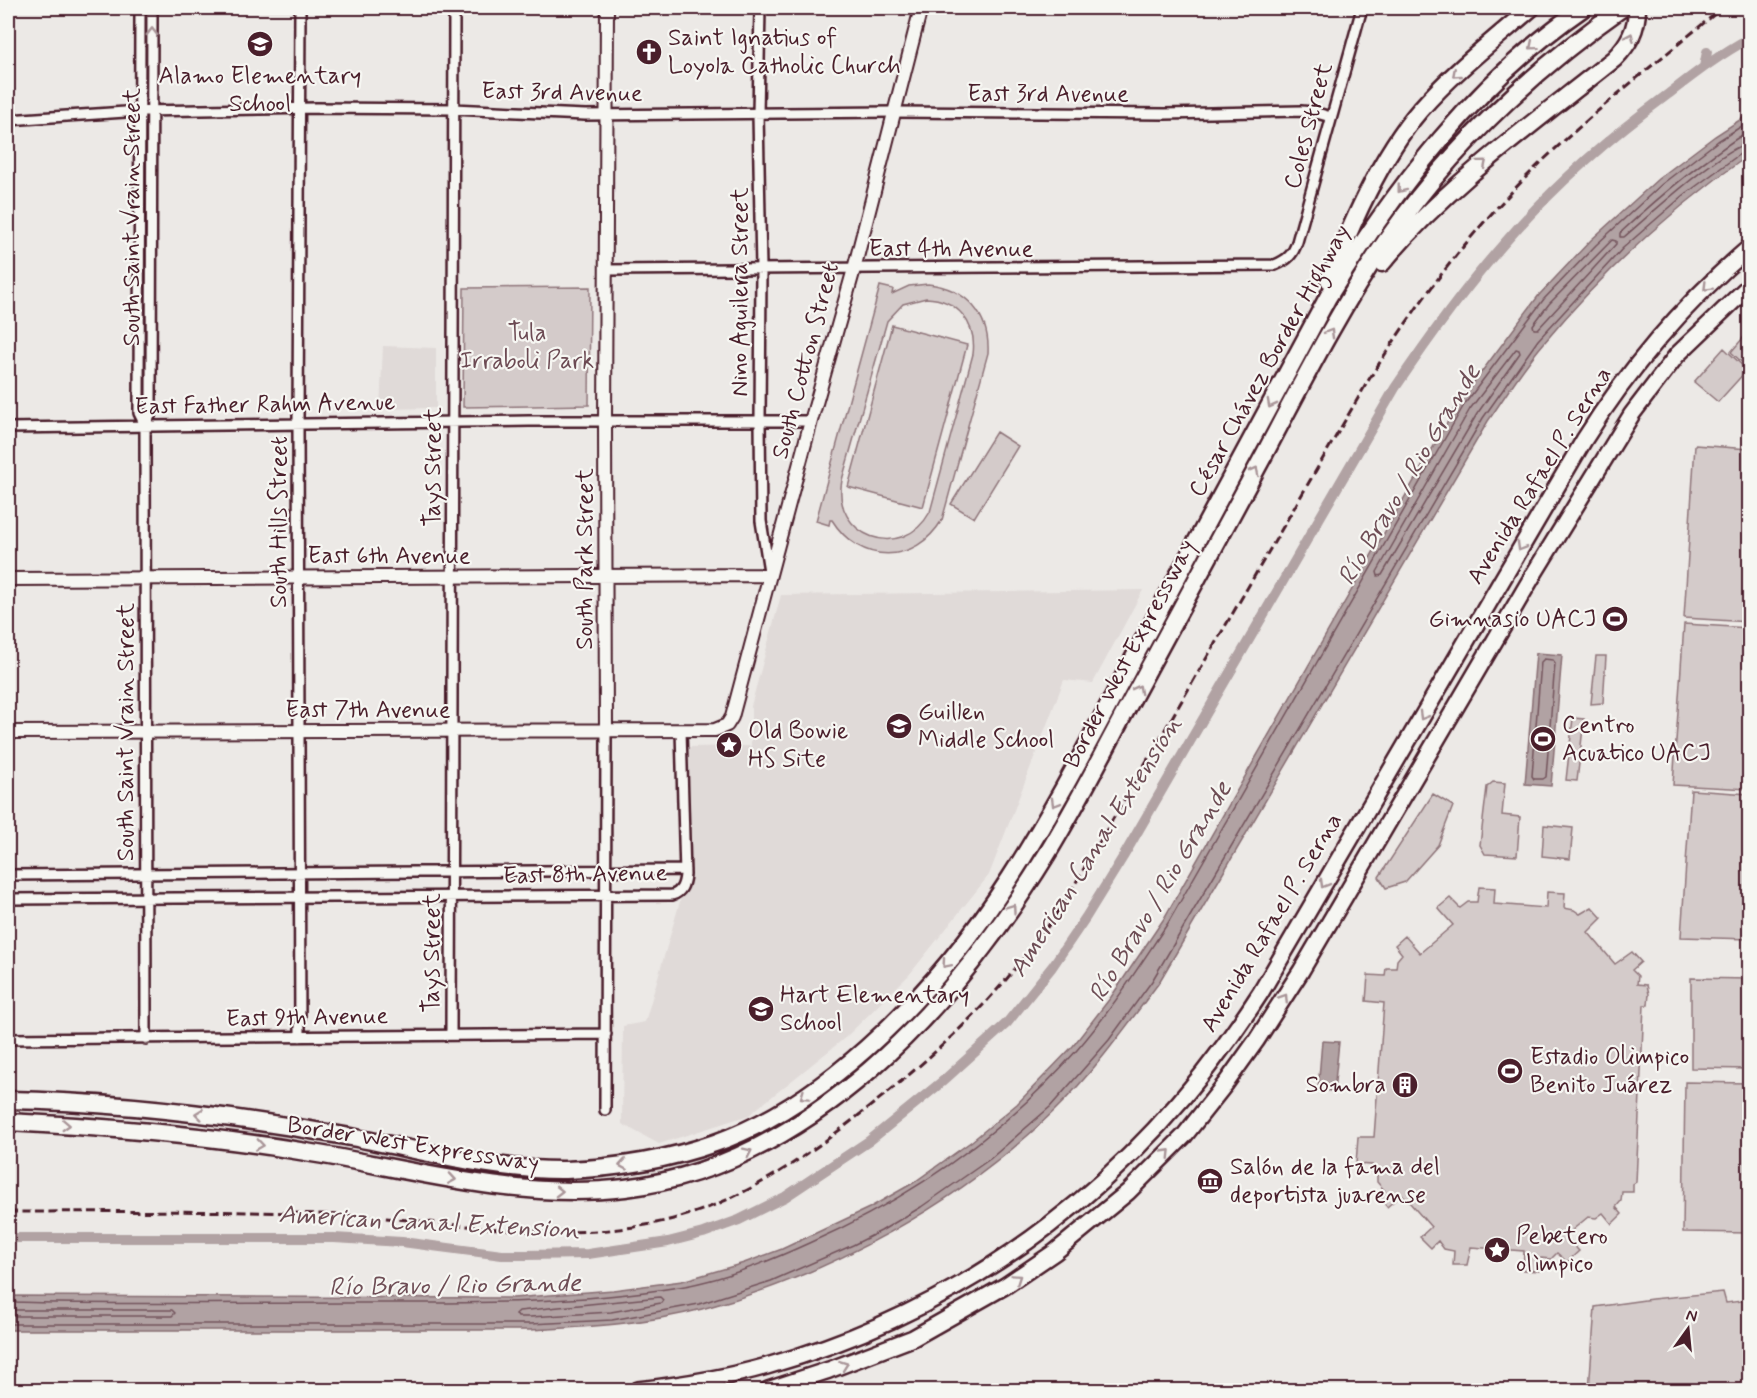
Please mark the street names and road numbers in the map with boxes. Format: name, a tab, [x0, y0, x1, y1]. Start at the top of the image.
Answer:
street label: Coles Street	[1277, 60, 1341, 192]
street label: East 3rd Avenue	[481, 76, 643, 110]
street label: East 3rd Avenue	[967, 79, 1129, 110]
street label: South Saint Vrain Street	[117, 88, 148, 346]
street label: Nino Aguilera Street	[725, 187, 756, 397]
street label: César Chávez Border Highway	[1182, 219, 1361, 504]
street label: East 4th Avenue	[869, 234, 1034, 265]
street label: South Cotton Street	[765, 259, 847, 463]
street label: Avenida Rafael P. Serna	[1460, 361, 1620, 591]
street label: East Father Rahm Avenue	[134, 387, 396, 423]
street label: Tays Street	[418, 407, 449, 527]
street label: South Hills Street	[264, 436, 295, 608]
street label: South Park Street	[570, 468, 601, 650]
street label: Border West Expressway	[1057, 534, 1203, 774]
street label: East 6th Avenue	[307, 541, 471, 572]
street label: South Saint Vrain Street	[111, 603, 142, 861]
street label: East 7th Avenue	[285, 695, 451, 726]
street label: Avenida Rafael P. Serna	[1194, 808, 1350, 1038]
street label: East 8th Avenue	[503, 858, 668, 892]
street label: Tays Street	[417, 893, 448, 1013]
street label: East 9th Avenue	[225, 1001, 389, 1035]
street label: Border West Expressway	[285, 1110, 541, 1180]

